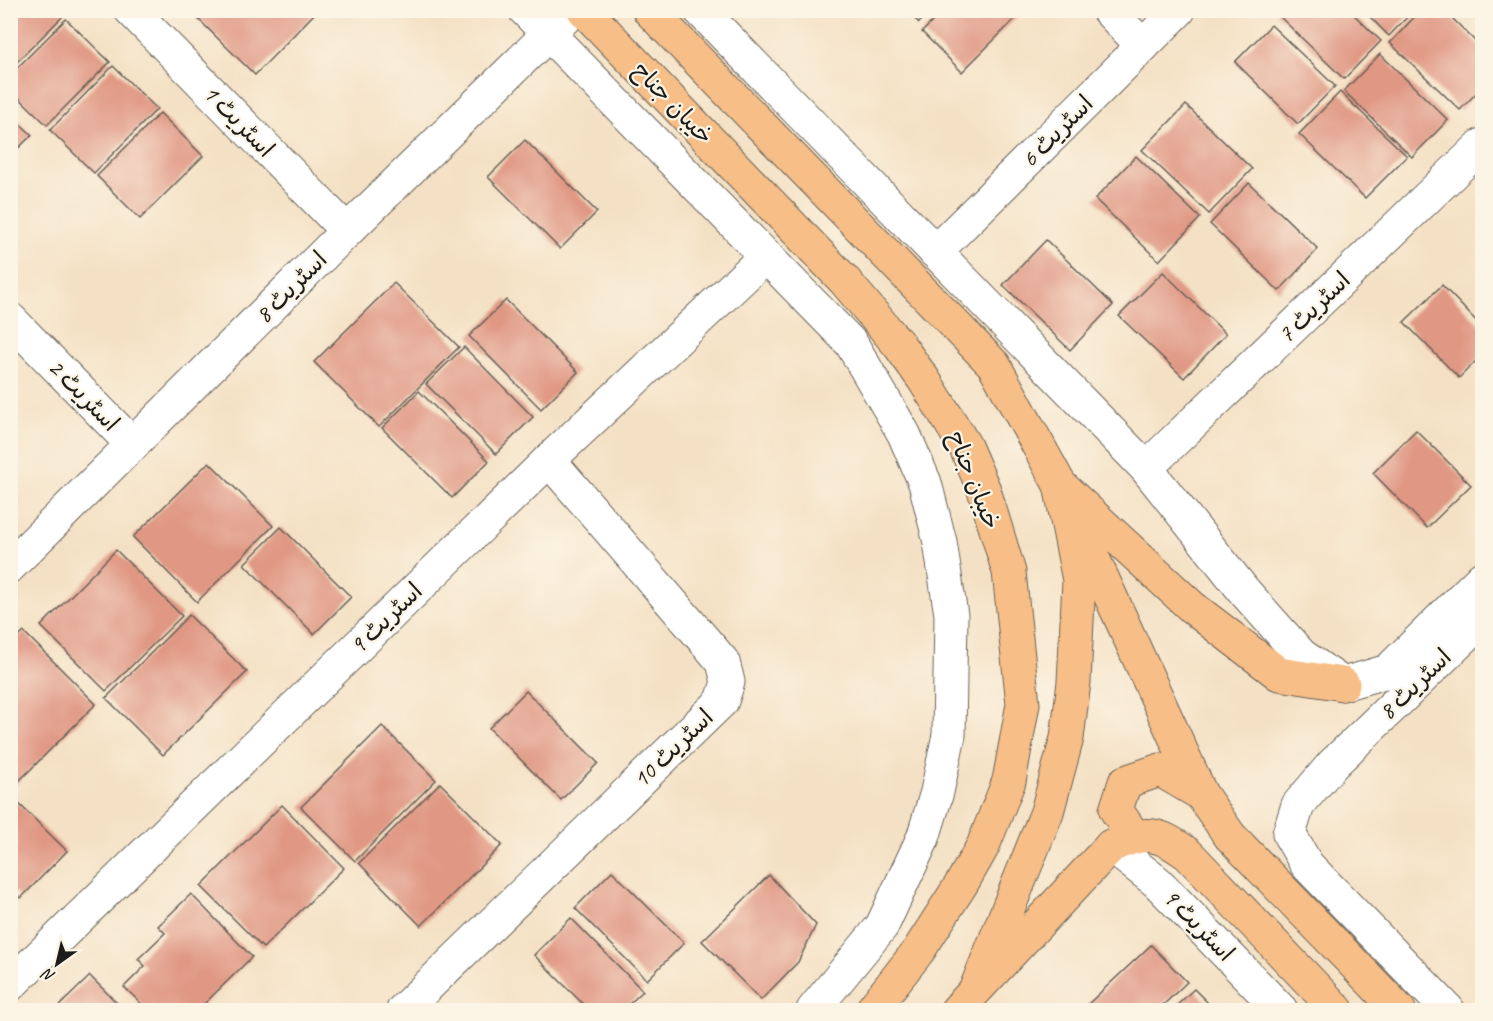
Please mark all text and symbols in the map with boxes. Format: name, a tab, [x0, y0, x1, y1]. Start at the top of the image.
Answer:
street label: خیبان جناح	[626, 55, 720, 151]
street label: اسٹریٹ 1	[197, 78, 281, 164]
street label: اسٹریٹ 6	[1015, 89, 1099, 173]
street label: اسٹریٹ 8	[249, 245, 333, 329]
street label: اسٹریٹ 7	[1271, 265, 1357, 349]
street label: اسٹریٹ 2	[42, 352, 126, 438]
street label: خیبان جناح	[940, 426, 1007, 534]
street label: اسٹریٹ 9	[343, 576, 429, 660]
street label: اسٹریٹ 8	[1372, 642, 1458, 726]
street label: اسٹریٹ 10	[626, 702, 720, 794]
street label: اسٹریٹ 9	[1157, 882, 1241, 968]
north arrow	[27, 934, 87, 994]
text: N	[37, 963, 59, 987]

